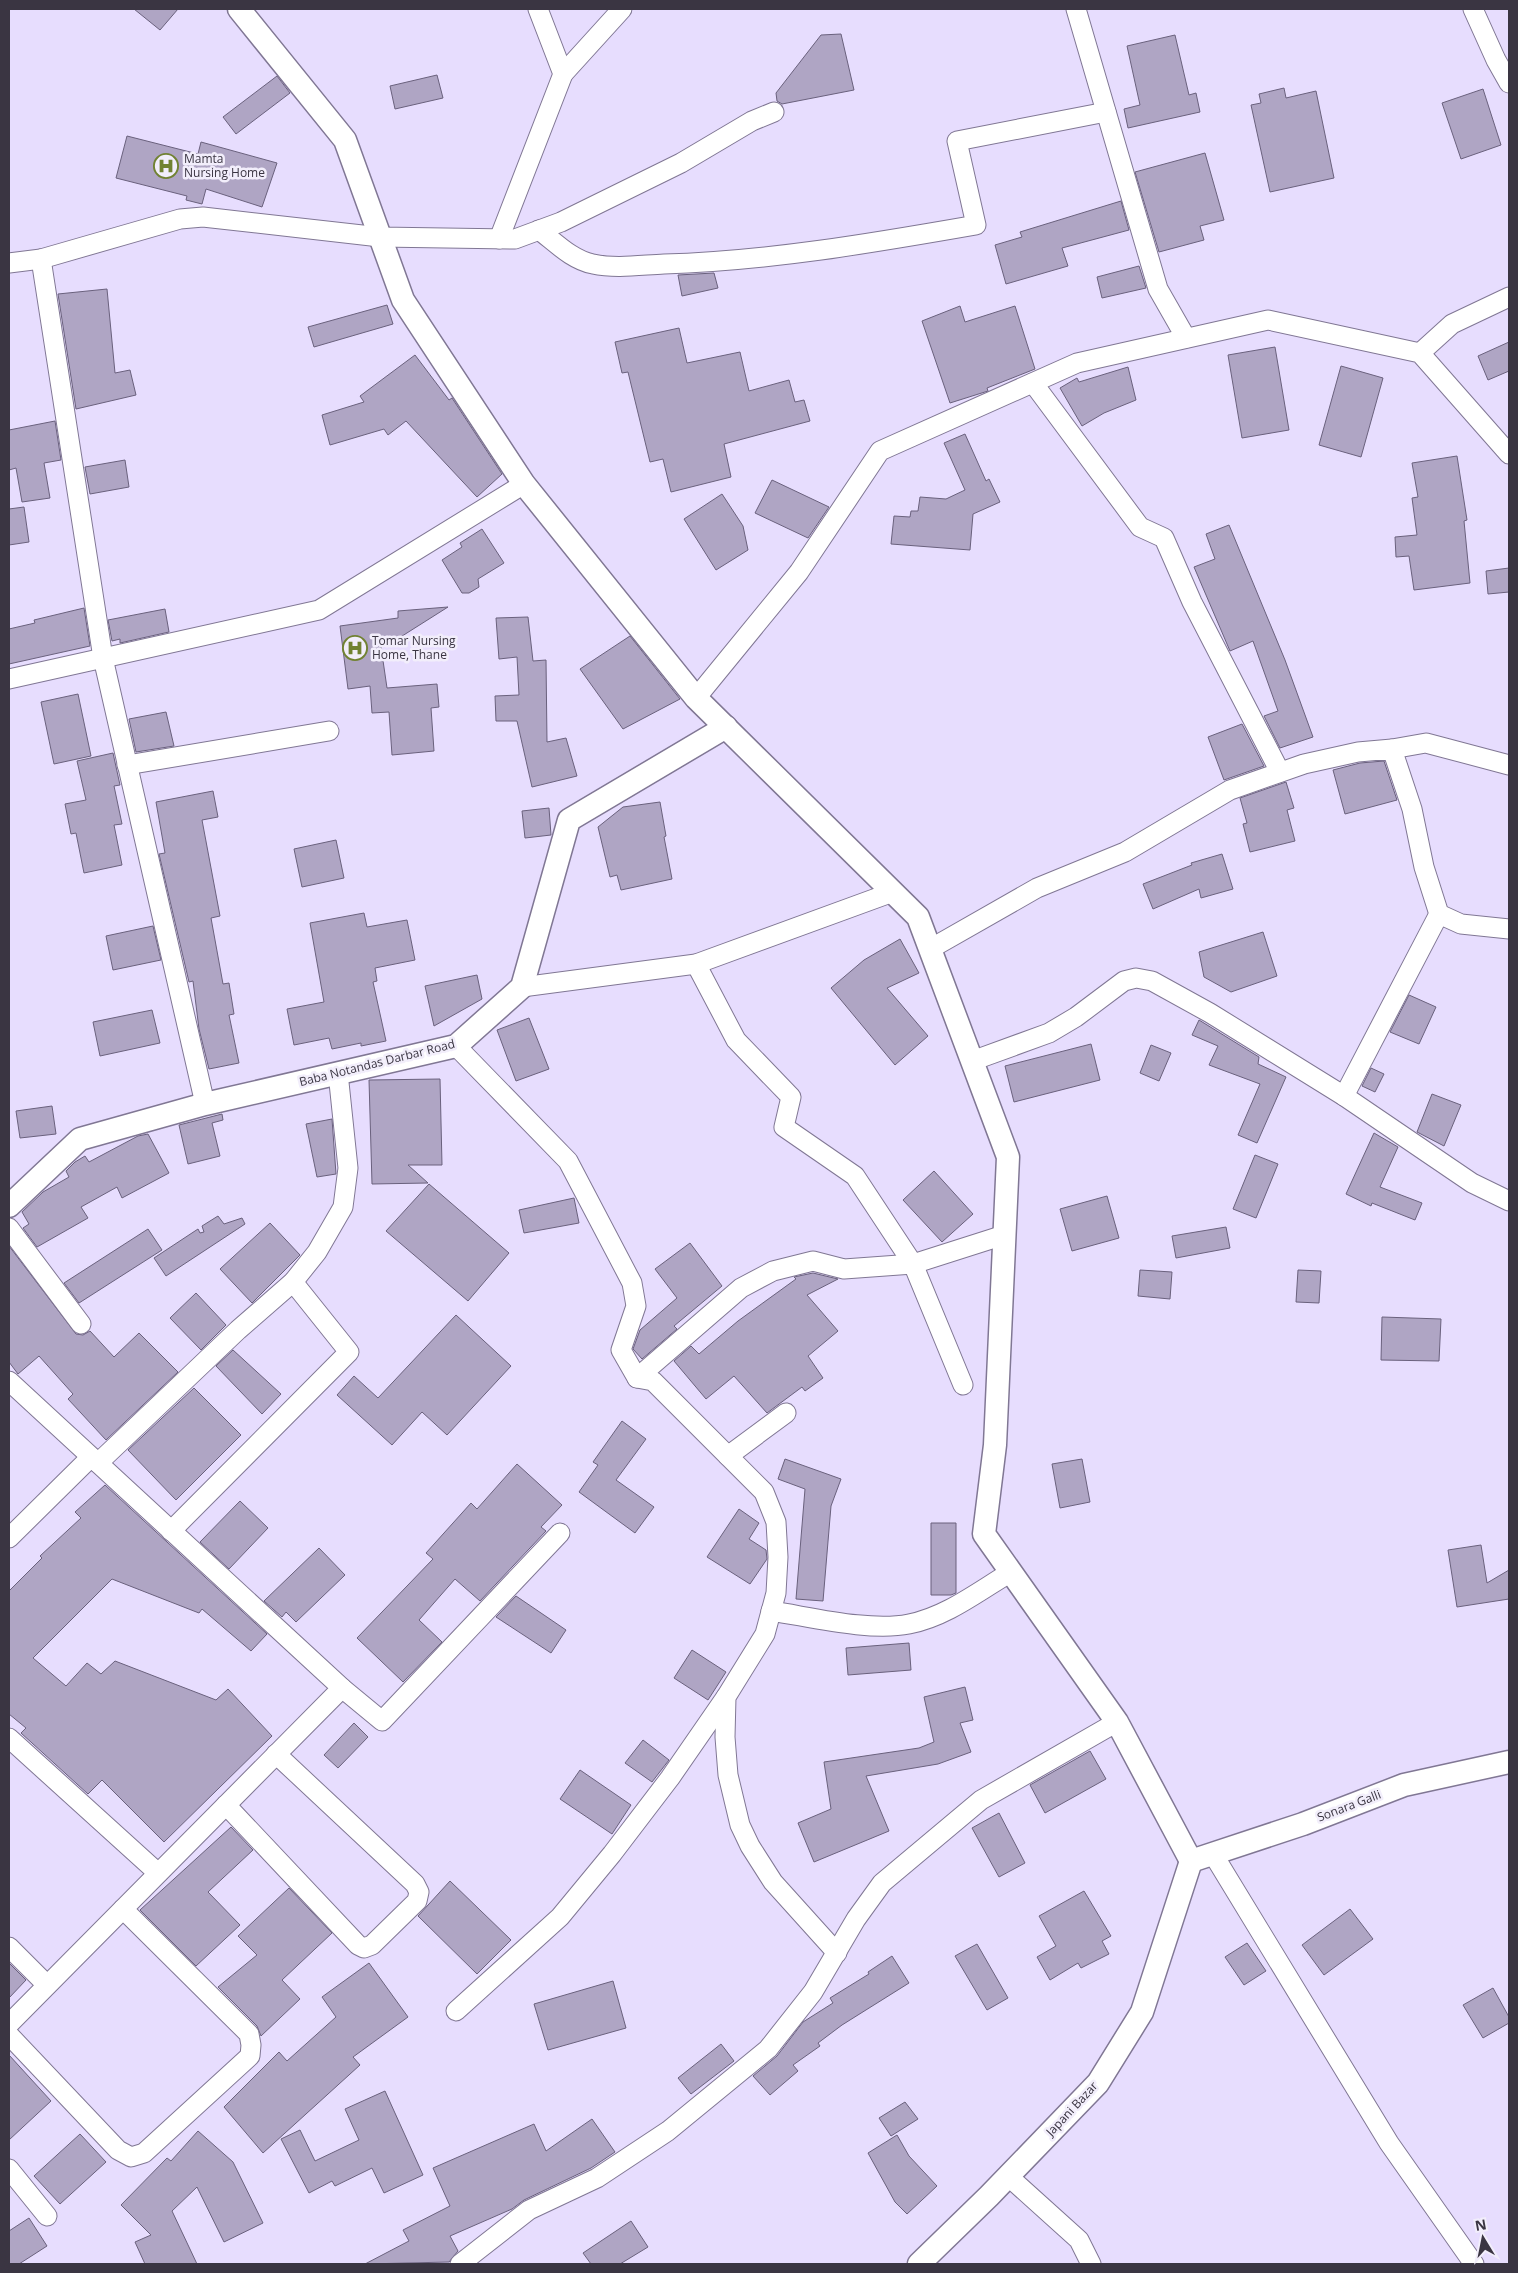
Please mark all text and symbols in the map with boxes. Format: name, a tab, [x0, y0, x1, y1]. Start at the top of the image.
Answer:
place label: Mamta Nursing Home	[184, 150, 265, 181]
hospital icon: Mamta Nursing Home	[153, 153, 179, 179]
place label: Tomar Nursing Home, Thane	[372, 632, 456, 663]
hospital icon: Tomar Nursing Home, Thane	[342, 635, 368, 661]
street label: Baba Notandas Darbar Road	[297, 1035, 457, 1090]
street label: Sonara Galli	[1314, 1786, 1383, 1825]
street label: Japani Bazar	[1041, 2078, 1101, 2140]
north arrow	[1458, 2213, 1508, 2263]
text: N	[1473, 2214, 1488, 2235]

